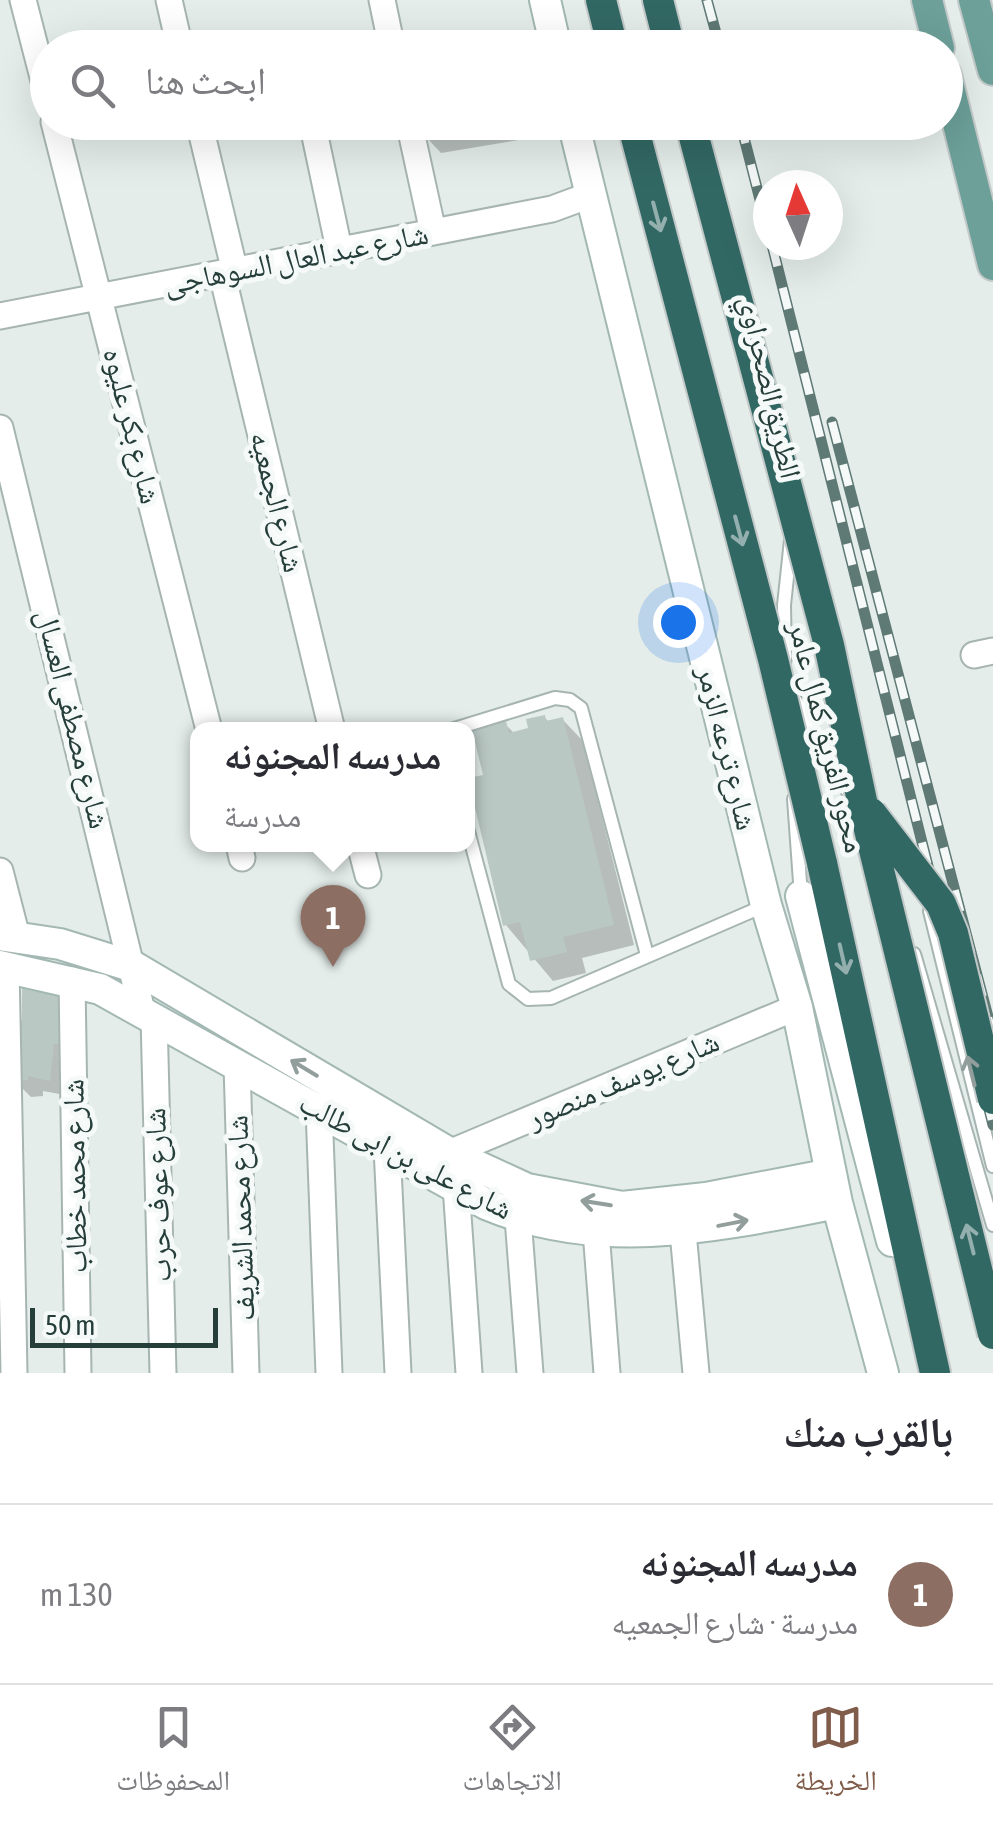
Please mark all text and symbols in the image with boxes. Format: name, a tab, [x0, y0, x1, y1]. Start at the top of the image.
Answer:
search box	[30, 30, 963, 140]
icon: search	[65, 58, 120, 113]
text: ابحث هنا	[145, 59, 266, 102]
north arrow	[753, 170, 843, 260]
one-way arrow	[648, 201, 667, 232]
street label: شارع عبد العال السوهاجى	[161, 216, 432, 303]
street label: الطريق الصحراوي	[726, 292, 809, 483]
street label: شارع بكر عليوه	[94, 345, 169, 508]
street label: شارع الجمعيه	[241, 428, 312, 576]
one-way arrow	[730, 515, 749, 546]
your location	[653, 597, 704, 648]
street label: شارع مصطفى العسال	[27, 606, 118, 833]
street label: محور الفريق كمال عامر	[781, 617, 873, 856]
street label: شارع ترعه الزمر	[688, 661, 765, 834]
popup	[190, 722, 475, 852]
text: مدرسه المجنونه	[224, 734, 441, 777]
text: مدرسة	[224, 797, 301, 834]
pin: 1	[300, 884, 366, 967]
one-way arrow	[835, 942, 853, 974]
street label: شارع يوسف منصور	[521, 1023, 725, 1138]
one-way arrow	[960, 1056, 979, 1087]
one-way arrow	[290, 1058, 319, 1078]
street label: شارع محمد خطاب	[55, 1079, 96, 1273]
street label: شارع على بن ابى طالب	[293, 1085, 519, 1228]
street label: شارع عوف حرب	[137, 1107, 180, 1283]
street label: شارع محمد الشريف	[219, 1114, 264, 1321]
one-way arrow	[581, 1194, 613, 1212]
one-way arrow	[717, 1213, 749, 1232]
one-way arrow	[960, 1224, 978, 1256]
scale bar	[30, 1303, 218, 1348]
text: 50 m	[45, 1309, 95, 1341]
text: بالقرب منك	[783, 1408, 953, 1456]
text: مدرسه المجنونه	[640, 1541, 858, 1584]
text: 130 m	[40, 1576, 113, 1613]
text: 1	[913, 1576, 928, 1613]
text: مدرسة · شارع الجمعيه	[611, 1604, 858, 1641]
tab: المحفوظات	[116, 1700, 230, 1808]
tab: الاتجاهات	[463, 1700, 562, 1808]
tab: الخريطة	[794, 1700, 877, 1808]

